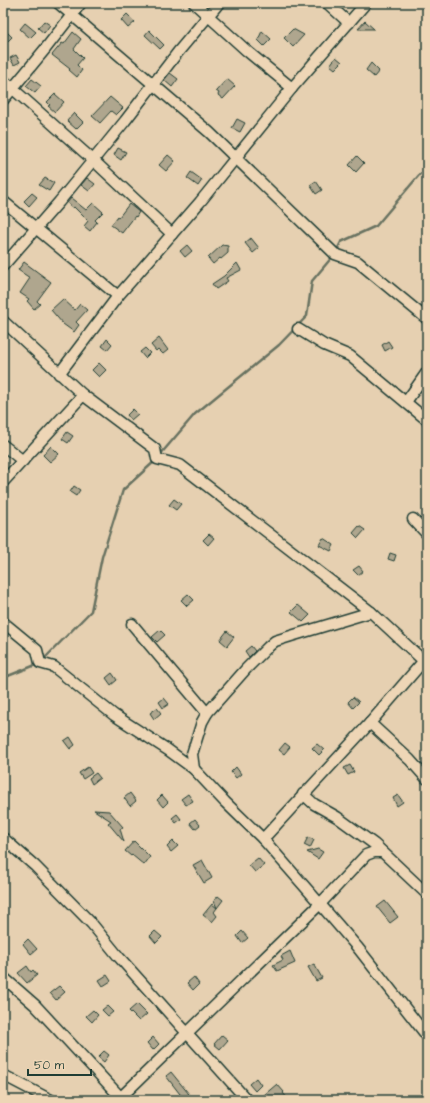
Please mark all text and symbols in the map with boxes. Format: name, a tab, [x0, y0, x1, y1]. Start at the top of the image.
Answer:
scale bar	[28, 1051, 91, 1077]
text: 50 m	[34, 1057, 65, 1074]

